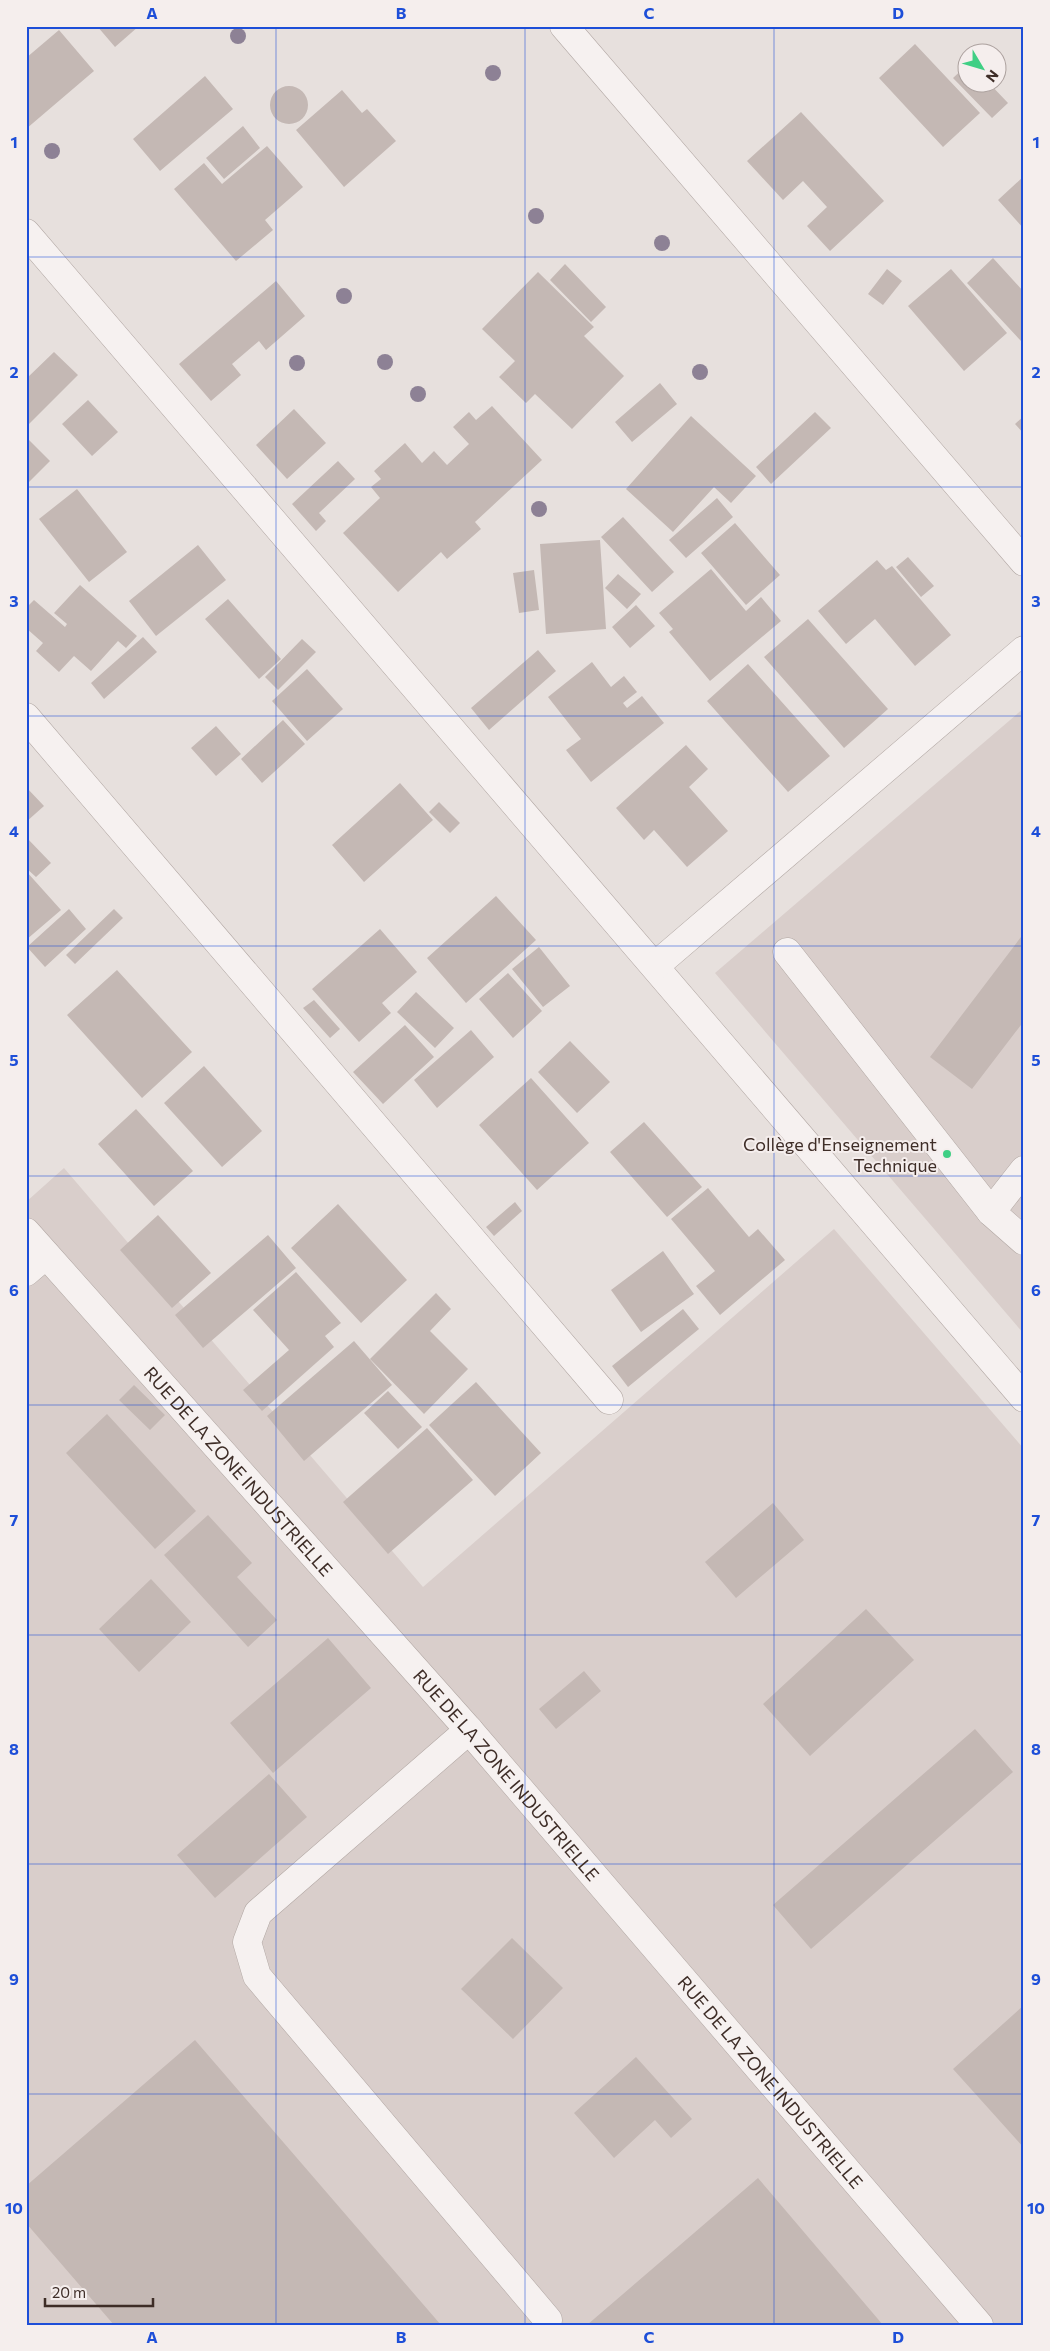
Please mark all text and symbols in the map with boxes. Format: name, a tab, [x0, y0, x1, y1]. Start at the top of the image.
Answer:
text: A	[146, 3, 158, 22]
text: B	[396, 3, 407, 22]
text: C	[644, 3, 655, 22]
text: D	[892, 3, 904, 22]
north arrow	[958, 42, 1008, 92]
text: N	[983, 67, 1003, 86]
text: 1	[10, 132, 18, 151]
text: 1	[1032, 132, 1040, 151]
text: 2	[9, 362, 19, 381]
text: 2	[1031, 362, 1041, 381]
text: 3	[9, 591, 19, 610]
text: 3	[1031, 591, 1041, 610]
text: 4	[9, 821, 19, 840]
text: 4	[1031, 821, 1041, 840]
text: 5	[9, 1050, 19, 1069]
text: 5	[1031, 1050, 1041, 1069]
place label: Collège d'Enseignement Technique	[743, 1133, 937, 1176]
marker: Collège d'Enseignement Technique	[941, 1148, 953, 1160]
text: 6	[9, 1280, 19, 1299]
text: 6	[1031, 1280, 1041, 1299]
street label: RUE DE LA ZONE INDUSTRIELLE	[140, 1362, 338, 1580]
text: 7	[10, 1510, 19, 1529]
text: 7	[1032, 1510, 1041, 1529]
street label: RUE DE LA ZONE INDUSTRIELLE	[409, 1664, 604, 1885]
text: 8	[9, 1739, 19, 1758]
text: 8	[1031, 1739, 1041, 1758]
text: 9	[9, 1969, 19, 1988]
text: 9	[1031, 1969, 1041, 1988]
street label: RUE DE LA ZONE INDUSTRIELLE	[673, 1971, 868, 2193]
text: 10	[5, 2198, 23, 2217]
text: 10	[1027, 2198, 1045, 2217]
scale bar	[45, 2276, 152, 2308]
text: 20 m	[52, 2283, 86, 2301]
text: A	[146, 2327, 158, 2346]
text: B	[396, 2327, 407, 2346]
text: C	[644, 2327, 655, 2346]
text: D	[892, 2327, 904, 2346]

